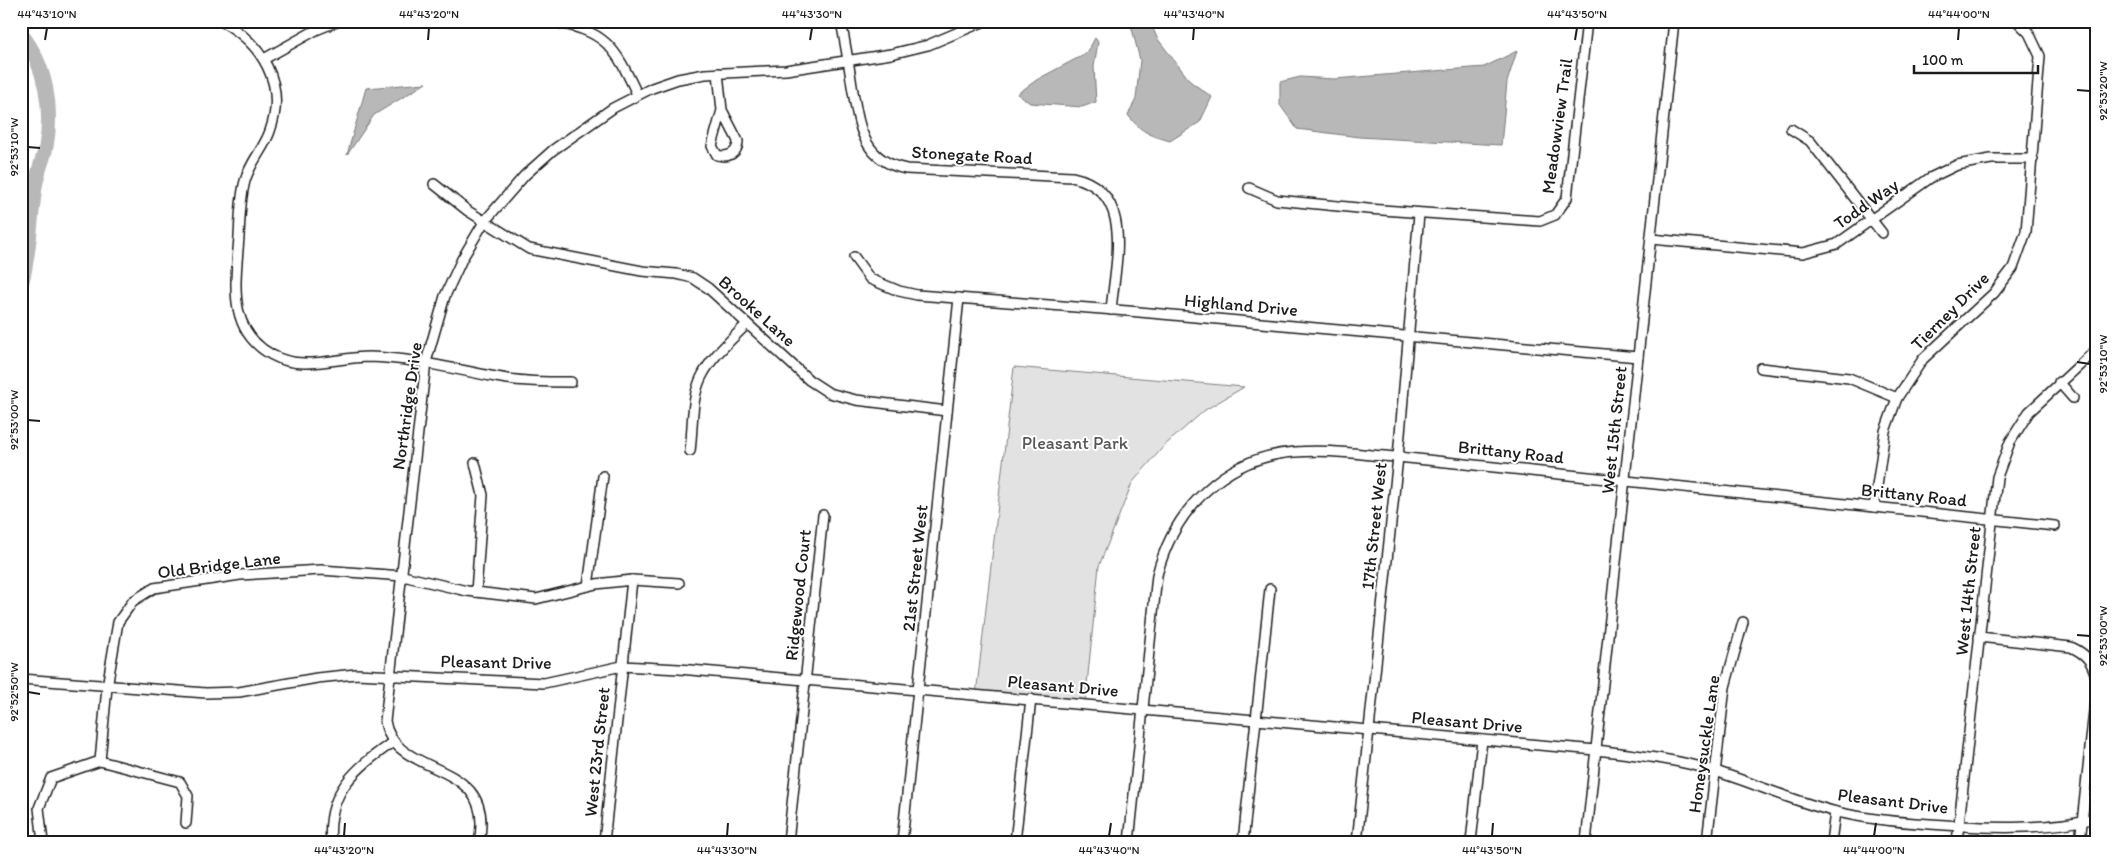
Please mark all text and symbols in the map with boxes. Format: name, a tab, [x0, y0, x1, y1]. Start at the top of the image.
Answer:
text: 44°43'10"N	[17, 7, 77, 21]
text: 44°43'20"N	[399, 7, 459, 21]
text: 44°43'30"N	[782, 7, 842, 21]
text: 44°43'40"N	[1163, 7, 1225, 21]
text: 44°43'50"N	[1547, 7, 1607, 21]
text: 44°44'00"N	[1928, 7, 1990, 21]
scale bar	[1914, 42, 2038, 74]
text: 100 m	[1922, 51, 1964, 69]
street label: Meadowview Trail	[1537, 57, 1577, 195]
text: 92°53'20"W	[2096, 61, 2110, 121]
text: 92°53'10"W	[7, 118, 21, 176]
street label: Stonegate Road	[911, 141, 1033, 169]
street label: Todd Way	[1829, 174, 1903, 234]
street label: Tierney Drive	[1906, 267, 1994, 355]
street label: Brooke Lane	[714, 271, 800, 351]
street label: Highland Drive	[1183, 289, 1299, 321]
text: 92°53'10"W	[2096, 335, 2110, 393]
street label: Northridge Drive	[387, 341, 427, 471]
street label: West 15th Street	[1596, 365, 1632, 495]
text: 92°53'00"W	[7, 390, 21, 450]
park label: Pleasant Park	[1022, 432, 1129, 454]
street label: Brittany Road	[1457, 435, 1565, 469]
street label: 17th Street West	[1356, 461, 1392, 591]
street label: Brittany Road	[1860, 478, 1968, 512]
street label: 21st Street West	[897, 503, 933, 633]
street label: West 14th Street	[1950, 525, 1986, 657]
street label: Ridgewood Court	[780, 528, 816, 662]
street label: Old Bridge Lane	[156, 547, 282, 583]
text: 92°53'00"W	[2096, 606, 2110, 666]
street label: Pleasant Drive	[440, 650, 552, 674]
text: 92°52'50"W	[7, 662, 21, 722]
street label: Pleasant Drive	[1007, 670, 1119, 702]
street label: Honeysuckle Lane	[1683, 674, 1725, 814]
street label: West 23rd Street	[579, 686, 615, 818]
street label: Pleasant Drive	[1411, 706, 1523, 738]
street label: Pleasant Drive	[1836, 783, 1950, 819]
text: 44°43'20"N	[314, 843, 374, 857]
text: 44°43'30"N	[697, 843, 757, 857]
text: 44°43'40"N	[1078, 843, 1140, 857]
text: 44°43'50"N	[1462, 843, 1522, 857]
text: 44°44'00"N	[1843, 843, 1905, 857]

